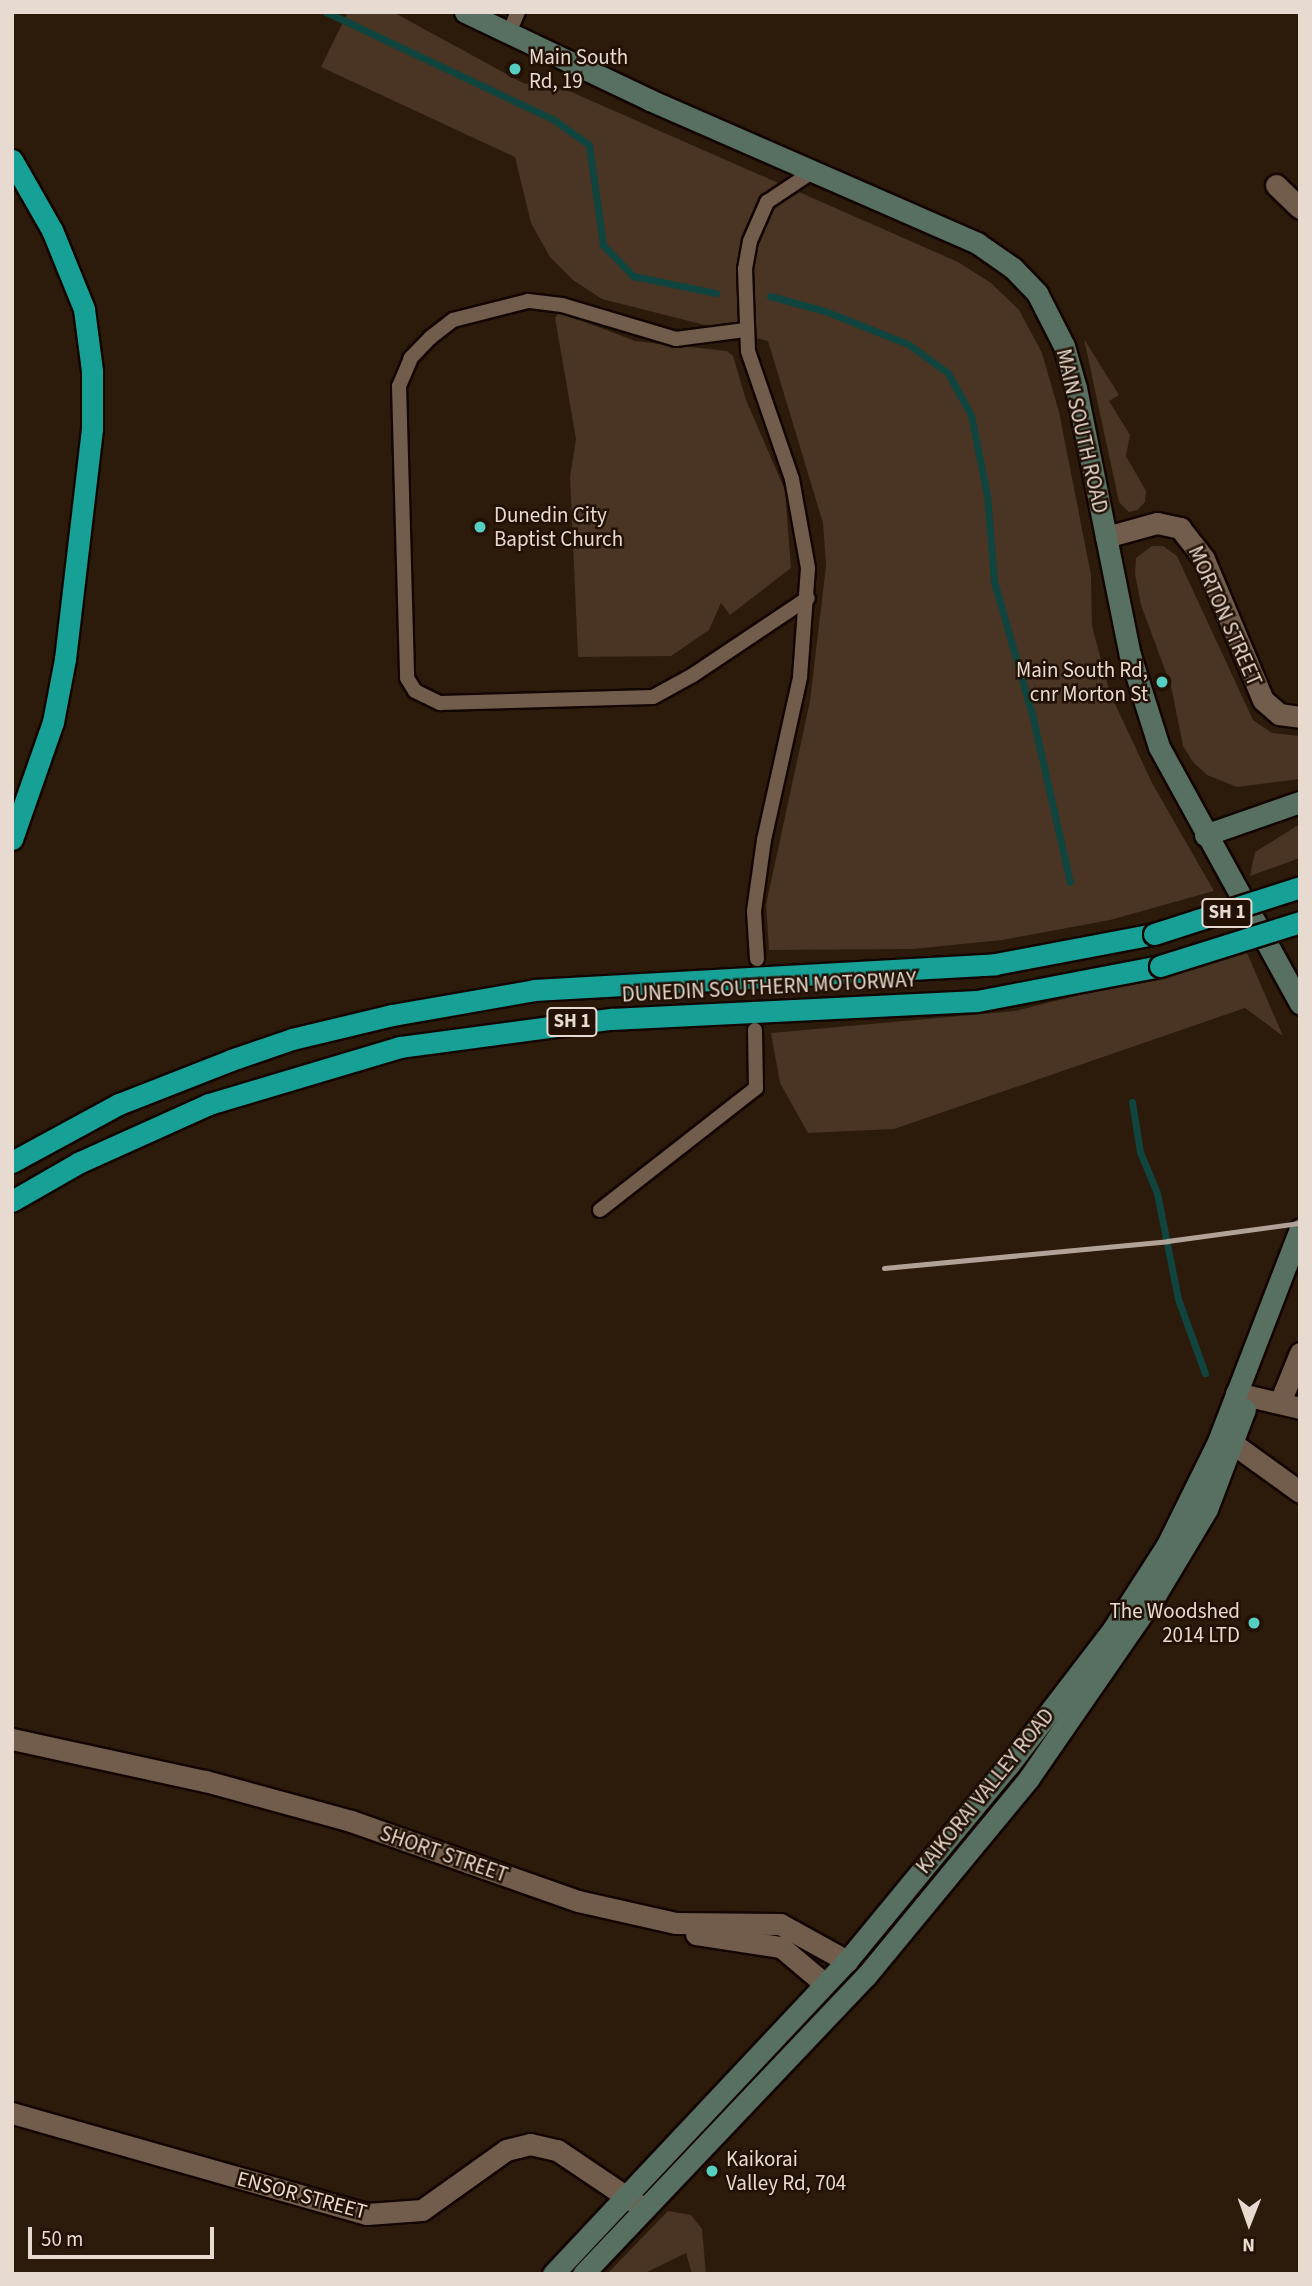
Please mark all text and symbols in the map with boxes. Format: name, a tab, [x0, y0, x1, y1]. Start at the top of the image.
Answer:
place label: Main South Rd, 19	[529, 44, 628, 94]
marker: Main South Rd, 19	[507, 61, 523, 77]
street label: MAIN SOUTH ROAD	[1051, 346, 1113, 516]
place label: Dunedin City Baptist Church	[494, 502, 623, 552]
marker: Dunedin City Baptist Church	[472, 519, 488, 535]
street label: MORTON STREET	[1183, 542, 1267, 690]
place label: Main South Rd, cnr Morton St	[1016, 657, 1148, 707]
marker: Main South Rd, cnr Morton St	[1154, 674, 1170, 690]
road number: SH 1	[1201, 897, 1253, 928]
street label: DUNEDIN SOUTHERN MOTORWAY	[621, 967, 917, 1007]
road number: SH 1	[546, 1006, 598, 1038]
place label: The Woodshed 2014 LTD	[1109, 1598, 1240, 1648]
marker: The Woodshed 2014 LTD	[1246, 1615, 1262, 1631]
street label: KAIKORAI VALLEY ROAD	[911, 1703, 1059, 1879]
street label: SHORT STREET	[377, 1820, 511, 1888]
place label: Kaikorai Valley Rd, 704	[726, 2146, 846, 2196]
marker: Kaikorai Valley Rd, 704	[704, 2163, 720, 2179]
street label: ENSOR STREET	[234, 2166, 370, 2224]
north arrow	[1214, 2188, 1284, 2258]
scale bar	[32, 2212, 217, 2256]
text: 50 m	[41, 2224, 83, 2254]
text: N	[1242, 2231, 1255, 2258]

